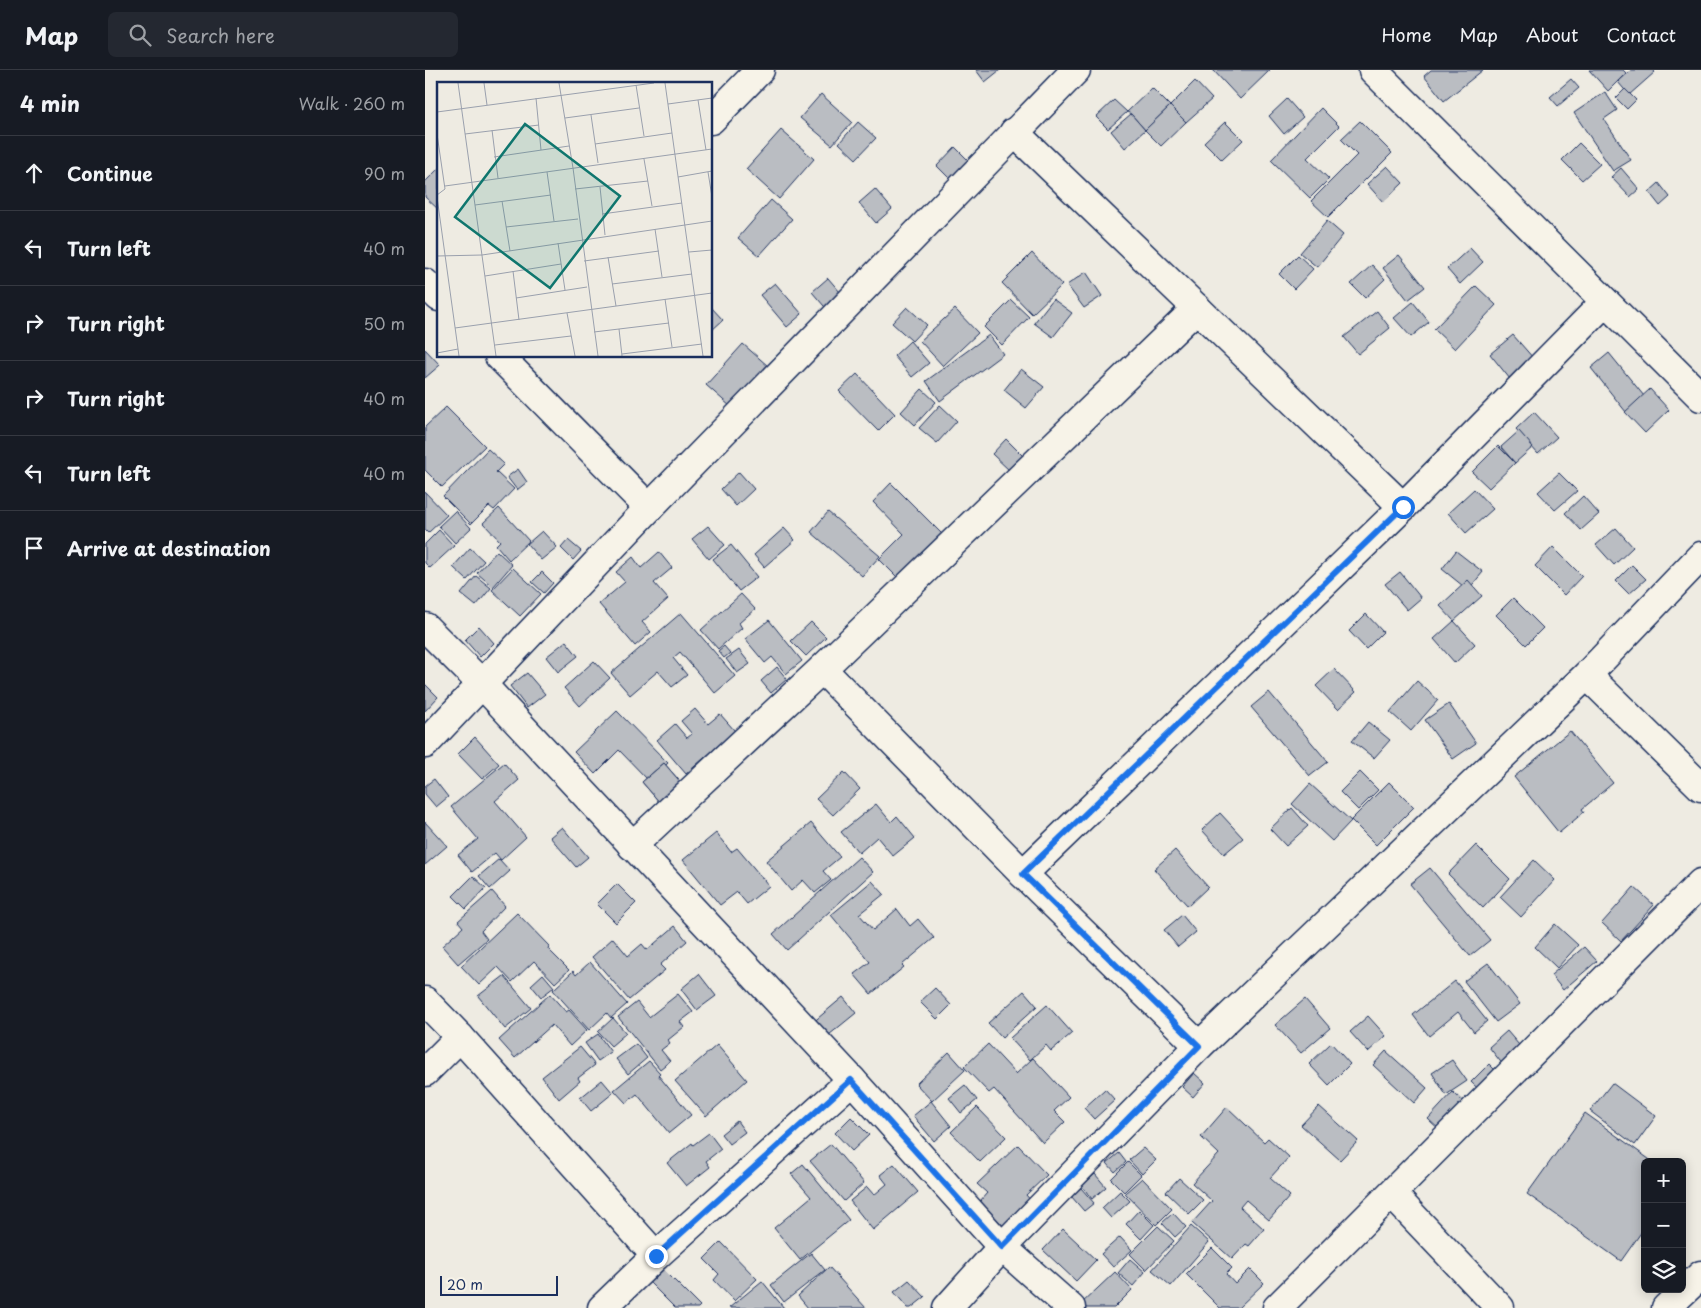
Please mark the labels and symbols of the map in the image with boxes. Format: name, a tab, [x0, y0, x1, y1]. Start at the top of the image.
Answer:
inset map	[437, 82, 713, 358]
route start	[1392, 496, 1415, 519]
route end	[645, 1245, 668, 1268]
scale bar	[440, 1273, 557, 1296]

